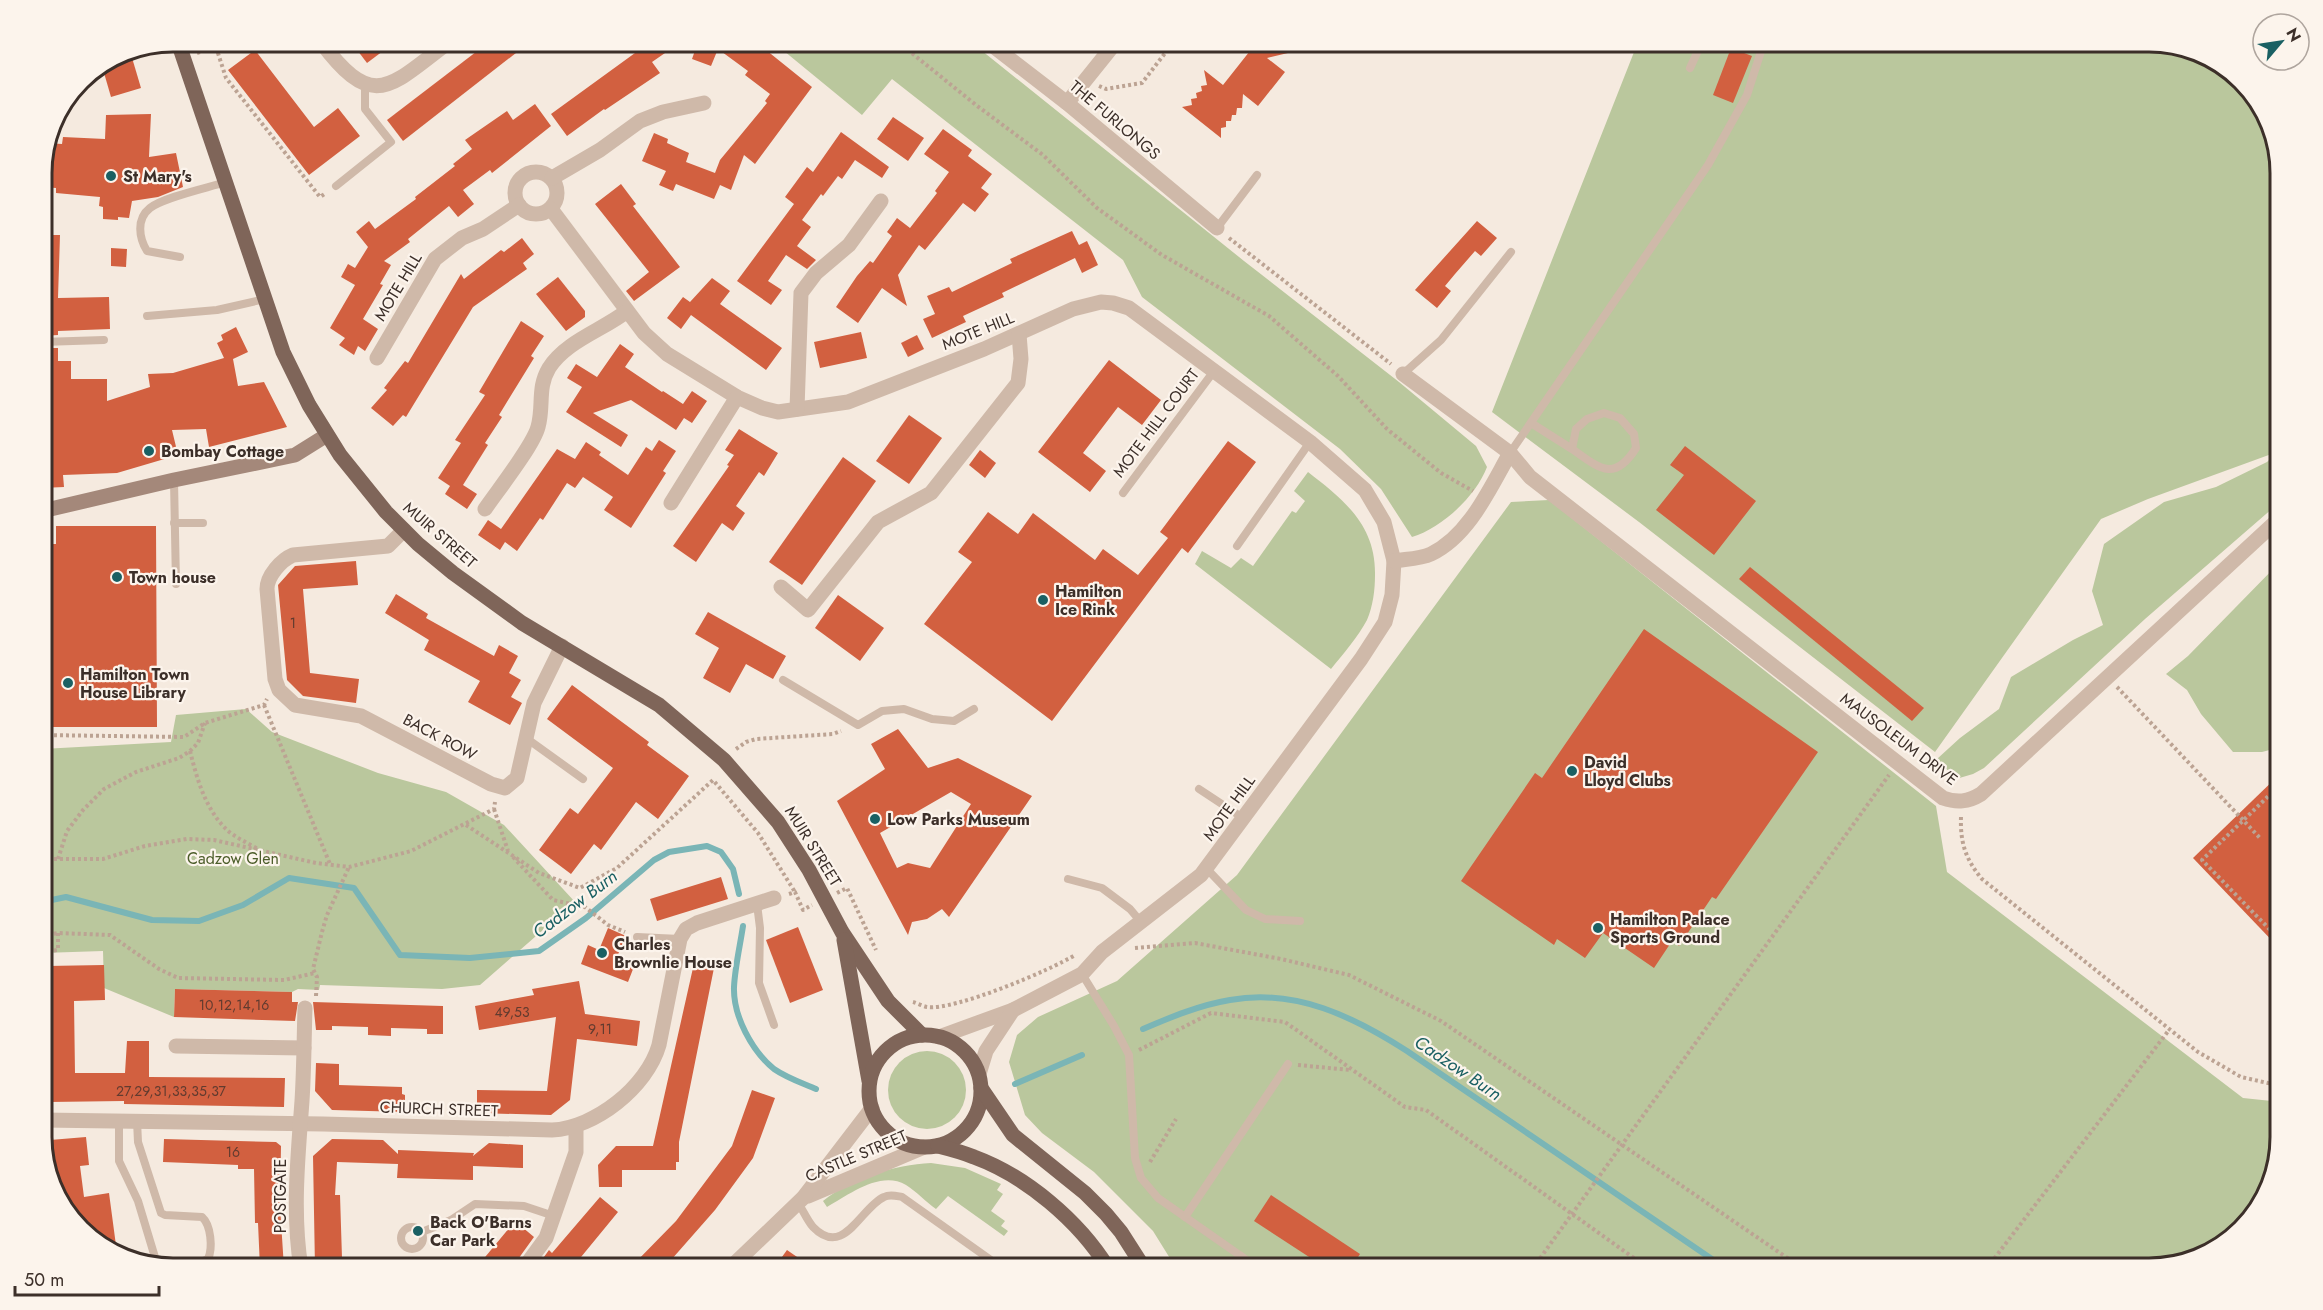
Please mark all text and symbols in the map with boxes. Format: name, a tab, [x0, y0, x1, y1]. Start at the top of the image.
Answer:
north arrow	[2251, 12, 2311, 72]
text: N	[2281, 24, 2307, 46]
street label: THE FURLONGS	[1065, 75, 1166, 165]
place label: St Mary's	[123, 165, 192, 188]
marker: St Mary's	[104, 169, 118, 183]
street label: MOTE HILL	[369, 248, 428, 325]
street label: MOTE HILL	[938, 306, 1018, 356]
street label: MOTE HILL COURT	[1107, 363, 1205, 482]
place label: Bombay Cottage	[161, 440, 284, 463]
marker: Bombay Cottage	[142, 444, 156, 458]
street label: MUIR STREET	[398, 497, 482, 574]
place label: Town house	[129, 566, 216, 589]
marker: Town house	[110, 570, 124, 584]
place label: Hamilton Ice Rink	[1055, 580, 1122, 621]
marker: Hamilton Ice Rink	[1036, 593, 1050, 607]
house number: 1	[290, 613, 296, 633]
place label: Hamilton Town House Library	[80, 663, 190, 704]
marker: Hamilton Town House Library	[61, 676, 75, 690]
street label: MAUSOLEUM DRIVE	[1835, 687, 1963, 791]
street label: BACK ROW	[399, 708, 481, 766]
place label: David Lloyd Clubs	[1584, 751, 1671, 792]
marker: David Lloyd Clubs	[1565, 764, 1579, 778]
street label: MOTE HILL	[1197, 770, 1261, 845]
street label: MUIR STREET	[779, 801, 847, 891]
place label: Low Parks Museum	[887, 808, 1030, 831]
marker: Low Parks Museum	[868, 812, 882, 826]
park label: Cadzow Glen	[187, 847, 279, 870]
water label: Cadzow Burn	[527, 863, 623, 945]
place label: Hamilton Palace Sports Ground	[1610, 908, 1730, 949]
marker: Hamilton Palace Sports Ground	[1591, 921, 1605, 935]
place label: Charles Brownlie House	[614, 933, 732, 974]
marker: Charles Brownlie House	[595, 946, 609, 960]
house number: 10,12,14,16	[199, 995, 269, 1015]
house number: 49,53	[494, 1002, 530, 1022]
house number: 9,11	[588, 1019, 612, 1039]
water label: Cadzow Burn	[1409, 1029, 1507, 1107]
house number: 27,29,31,33,35,37	[116, 1081, 227, 1101]
street label: CHURCH STREET	[379, 1095, 499, 1123]
street label: CASTLE STREET	[802, 1124, 911, 1188]
house number: 16	[226, 1142, 240, 1162]
street label: POSTGATE	[269, 1159, 292, 1233]
place label: Back O'Barns Car Park	[430, 1211, 532, 1252]
marker: Back O'Barns Car Park	[411, 1224, 425, 1238]
scale bar	[15, 1259, 159, 1297]
text: 50 m	[24, 1267, 64, 1293]

